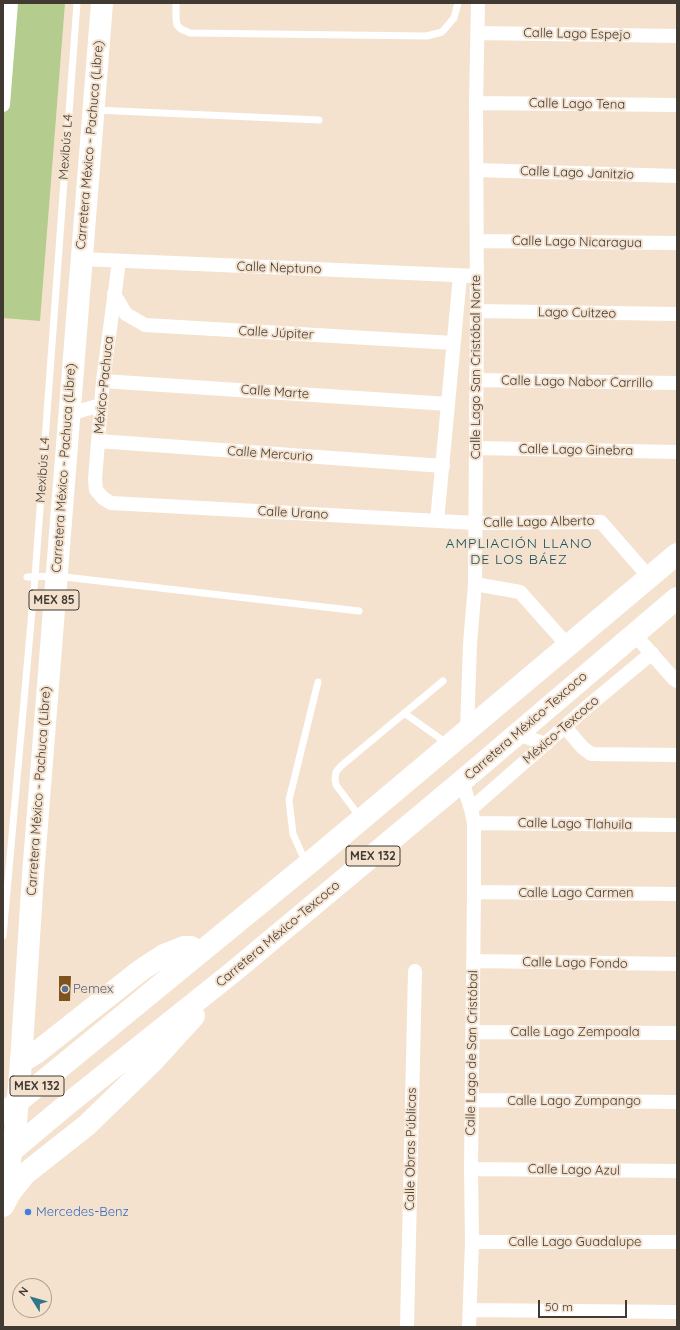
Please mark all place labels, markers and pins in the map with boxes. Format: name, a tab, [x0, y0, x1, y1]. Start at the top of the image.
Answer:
place label: Pemex	[73, 981, 113, 997]
marker: Pemex	[60, 984, 70, 994]
place label: Mercedes-Benz	[36, 1204, 129, 1220]
marker: Mercedes-Benz	[23, 1207, 33, 1217]

